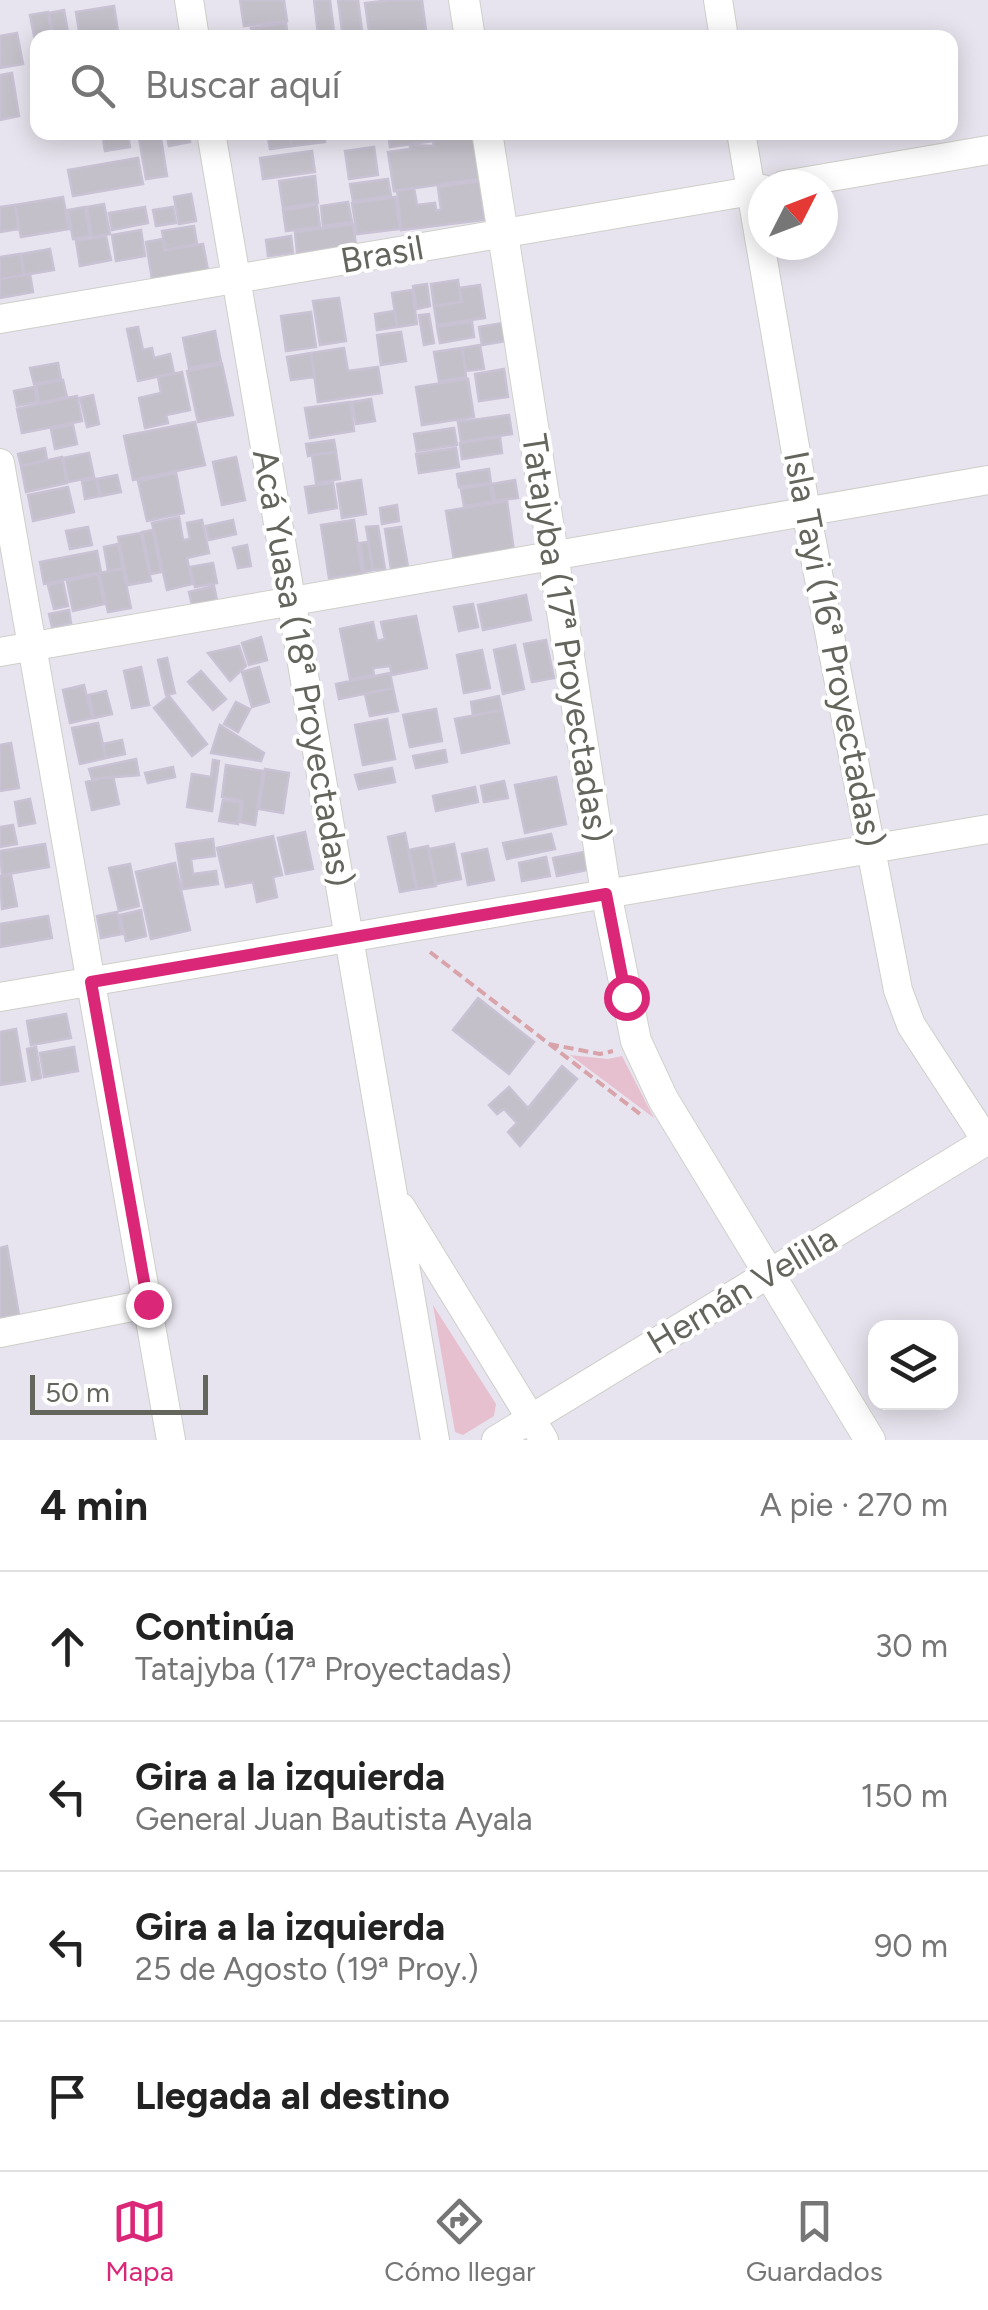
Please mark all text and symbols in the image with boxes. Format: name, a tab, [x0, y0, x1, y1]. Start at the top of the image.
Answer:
search box	[30, 30, 958, 140]
icon: search	[65, 58, 120, 113]
text: Buscar aquí	[145, 62, 341, 108]
north arrow	[748, 170, 838, 260]
street label: Brasil	[337, 226, 427, 282]
street label: Tatajyba (17ª Proyectadas)	[513, 431, 619, 845]
street label: Acá Yuasa (18ª Proyectadas)	[244, 446, 362, 890]
street label: Isla Tayi (16ª Proyectadas)	[775, 447, 893, 851]
route start	[604, 975, 650, 1021]
street label: Hernán Velilla	[640, 1217, 844, 1363]
route end	[126, 1282, 172, 1328]
map controls	[868, 1320, 958, 1410]
button: layers	[868, 1320, 958, 1410]
scale bar	[30, 1370, 208, 1414]
text: 50 m	[45, 1375, 110, 1409]
text: 4 min	[40, 1480, 148, 1531]
text: A pie · 270 m	[760, 1486, 948, 1524]
text: Continúa	[135, 1604, 295, 1650]
icon: ahead	[40, 1619, 95, 1674]
text: 30 m	[875, 1627, 948, 1665]
text: Tatajyba (17ª Proyectadas)	[135, 1650, 512, 1688]
text: Gira a la izquierda	[135, 1754, 445, 1800]
icon: left	[40, 1769, 95, 1824]
text: 150 m	[861, 1777, 948, 1815]
text: General Juan Bautista Ayala	[135, 1800, 532, 1838]
text: Gira a la izquierda	[135, 1904, 445, 1950]
icon: left	[40, 1919, 95, 1974]
text: 90 m	[874, 1927, 948, 1965]
text: 25 de Agosto (19ª Proy.)	[135, 1950, 479, 1988]
icon: arrive	[40, 2069, 95, 2124]
text: Llegada al destino	[135, 2073, 450, 2119]
tab: Mapa	[105, 2194, 174, 2288]
tab: Cómo llegar	[384, 2194, 535, 2288]
tab: Guardados	[746, 2194, 883, 2288]

